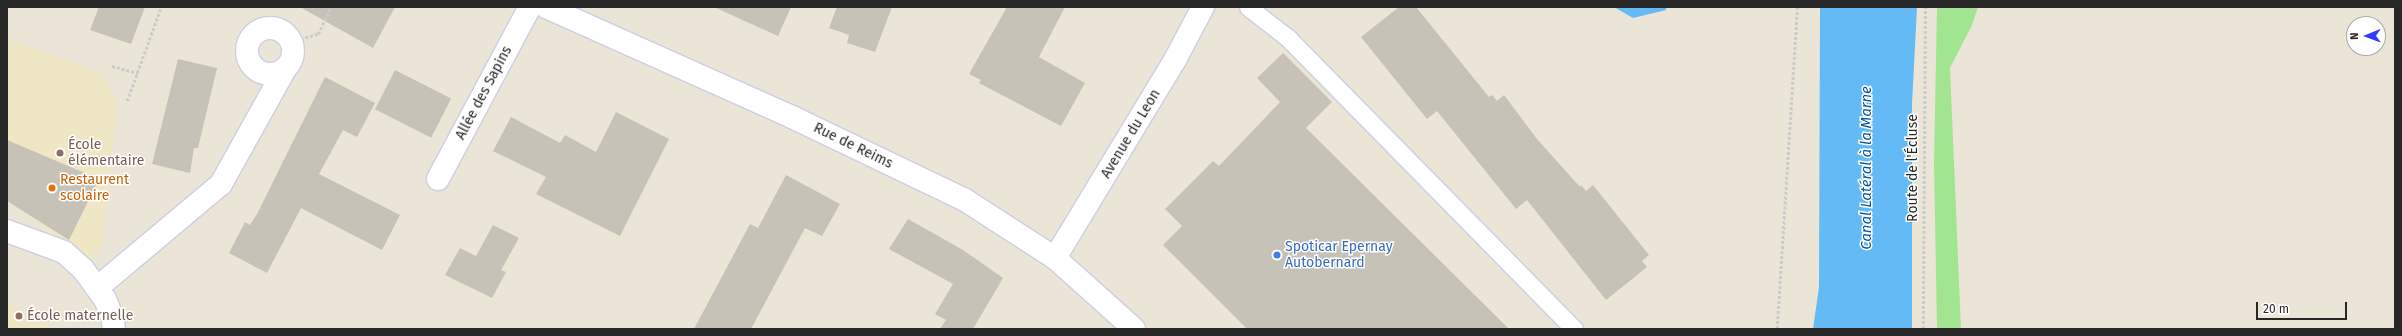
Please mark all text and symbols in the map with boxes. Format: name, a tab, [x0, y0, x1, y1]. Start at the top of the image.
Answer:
north arrow	[2346, 16, 2386, 56]
text: N	[2348, 32, 2361, 40]
street label: Allée des Sapins	[452, 43, 516, 143]
street label: Avenue du Leon	[1098, 86, 1164, 182]
water label: Canal Latéral à la Marne	[1858, 86, 1876, 250]
street label: Route de l'Écluse	[1905, 114, 1921, 222]
street label: Rue de Reims	[811, 120, 895, 172]
place label: École élémentaire	[68, 137, 144, 170]
marker: École élémentaire	[55, 148, 65, 158]
place label: Restaurent scolaire	[60, 172, 129, 204]
marker: Restaurent scolaire	[47, 183, 57, 193]
place label: Spoticar Epernay Autobernard	[1285, 239, 1393, 272]
marker: Spoticar Epernay Autobernard	[1272, 250, 1282, 260]
scale bar	[2258, 294, 2349, 320]
text: 20 m	[2263, 302, 2289, 316]
place label: École maternelle	[27, 308, 133, 324]
marker: École maternelle	[14, 311, 24, 321]

